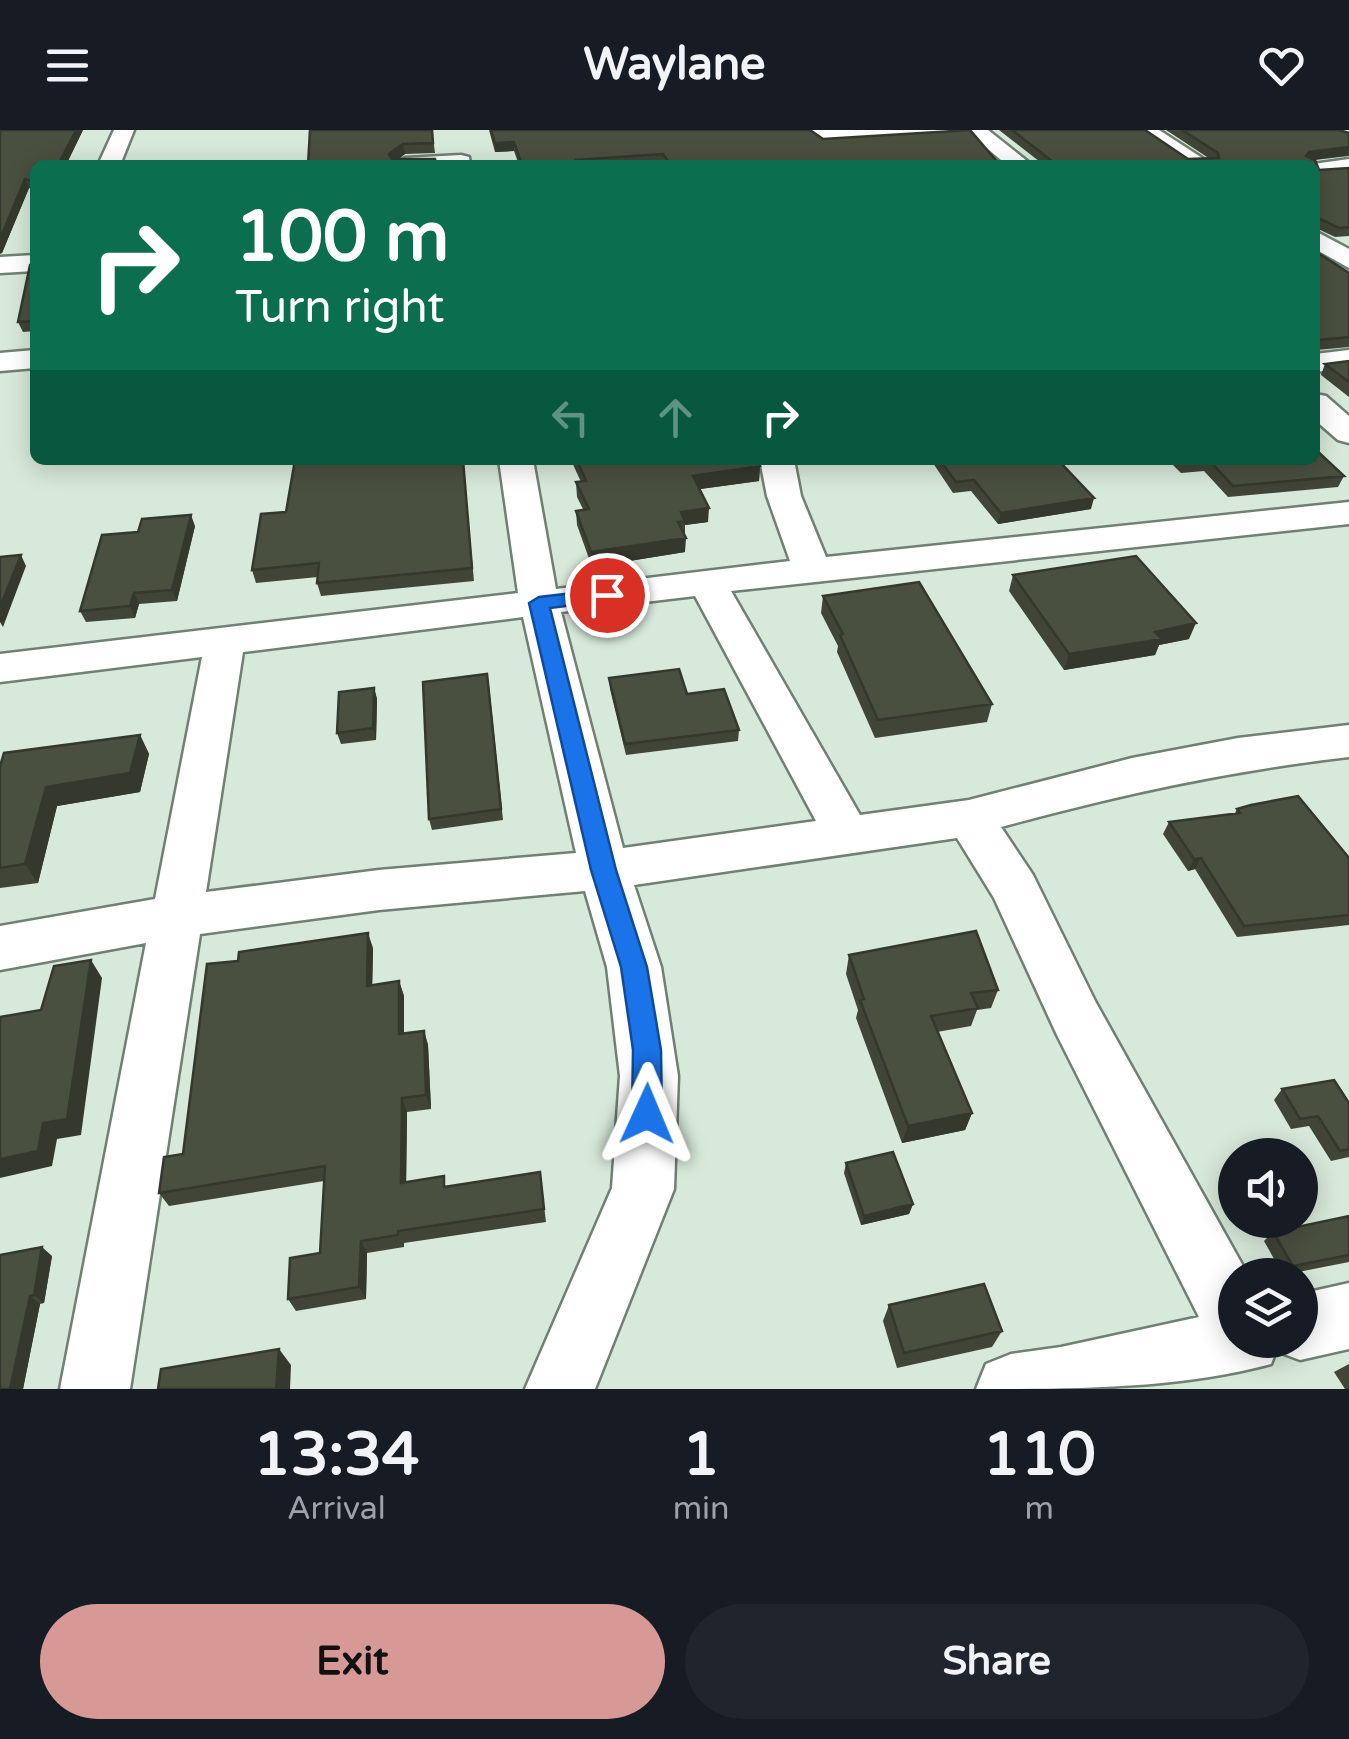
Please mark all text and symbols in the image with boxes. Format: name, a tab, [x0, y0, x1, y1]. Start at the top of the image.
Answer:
icon: menu	[40, 38, 95, 93]
text: Waylane	[583, 38, 766, 92]
icon: heart	[1254, 38, 1309, 93]
text: 100 m	[235, 196, 449, 280]
icon: right	[70, 200, 200, 330]
text: Turn right	[235, 281, 444, 335]
icon: left	[543, 390, 598, 445]
icon: ahead	[648, 390, 703, 445]
icon: right	[753, 390, 808, 445]
pin	[565, 553, 650, 638]
icon: arrive	[580, 568, 635, 623]
position arrow	[595, 1062, 699, 1166]
map controls	[1218, 1138, 1318, 1358]
button: sound	[1218, 1138, 1318, 1238]
button: layers	[1218, 1258, 1318, 1358]
text: 13:34	[253, 1419, 420, 1491]
text: 1	[682, 1419, 720, 1491]
text: 110	[983, 1419, 1096, 1491]
text: Arrival	[287, 1490, 386, 1528]
text: min	[673, 1490, 730, 1528]
text: m	[1025, 1490, 1054, 1528]
button: Exit	[40, 1604, 665, 1719]
button: Share	[685, 1604, 1309, 1719]

